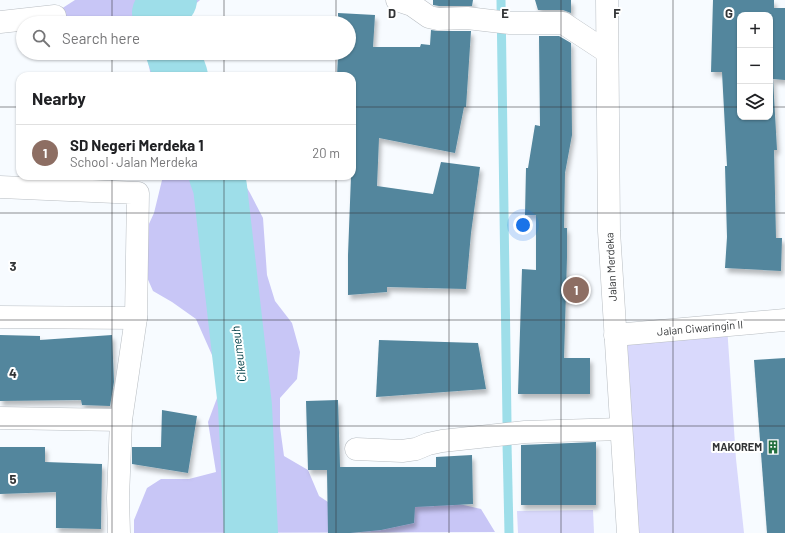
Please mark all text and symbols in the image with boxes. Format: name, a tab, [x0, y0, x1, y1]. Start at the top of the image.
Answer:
text: D	[388, 5, 396, 21]
text: E	[501, 5, 509, 21]
text: F	[613, 5, 621, 21]
text: G	[725, 5, 733, 21]
map controls	[737, 12, 773, 120]
button: +	[737, 12, 773, 48]
search box	[16, 16, 356, 60]
icon: search	[30, 27, 52, 49]
text: Search here	[62, 29, 140, 47]
button: −	[737, 48, 773, 84]
button: layers	[737, 84, 773, 120]
text: Nearby	[32, 88, 86, 108]
text: SD Negeri Merdeka 1	[70, 136, 204, 154]
text: 1	[43, 145, 47, 161]
text: 20 m	[312, 145, 340, 161]
text: School · Jalan Merdeka	[70, 154, 198, 170]
your location	[513, 215, 533, 235]
street label: Jalan Merdeka	[602, 232, 619, 302]
text: 3	[9, 258, 17, 274]
pin: 1	[563, 275, 589, 305]
street label: Jalan Ciwaringin II	[656, 317, 744, 338]
water label: Cikeumeuh	[228, 325, 248, 383]
text: 4	[9, 365, 17, 381]
building icon: MAKOREM	[765, 439, 781, 455]
place label: MAKOREM	[712, 440, 762, 453]
text: 5	[9, 471, 17, 487]

